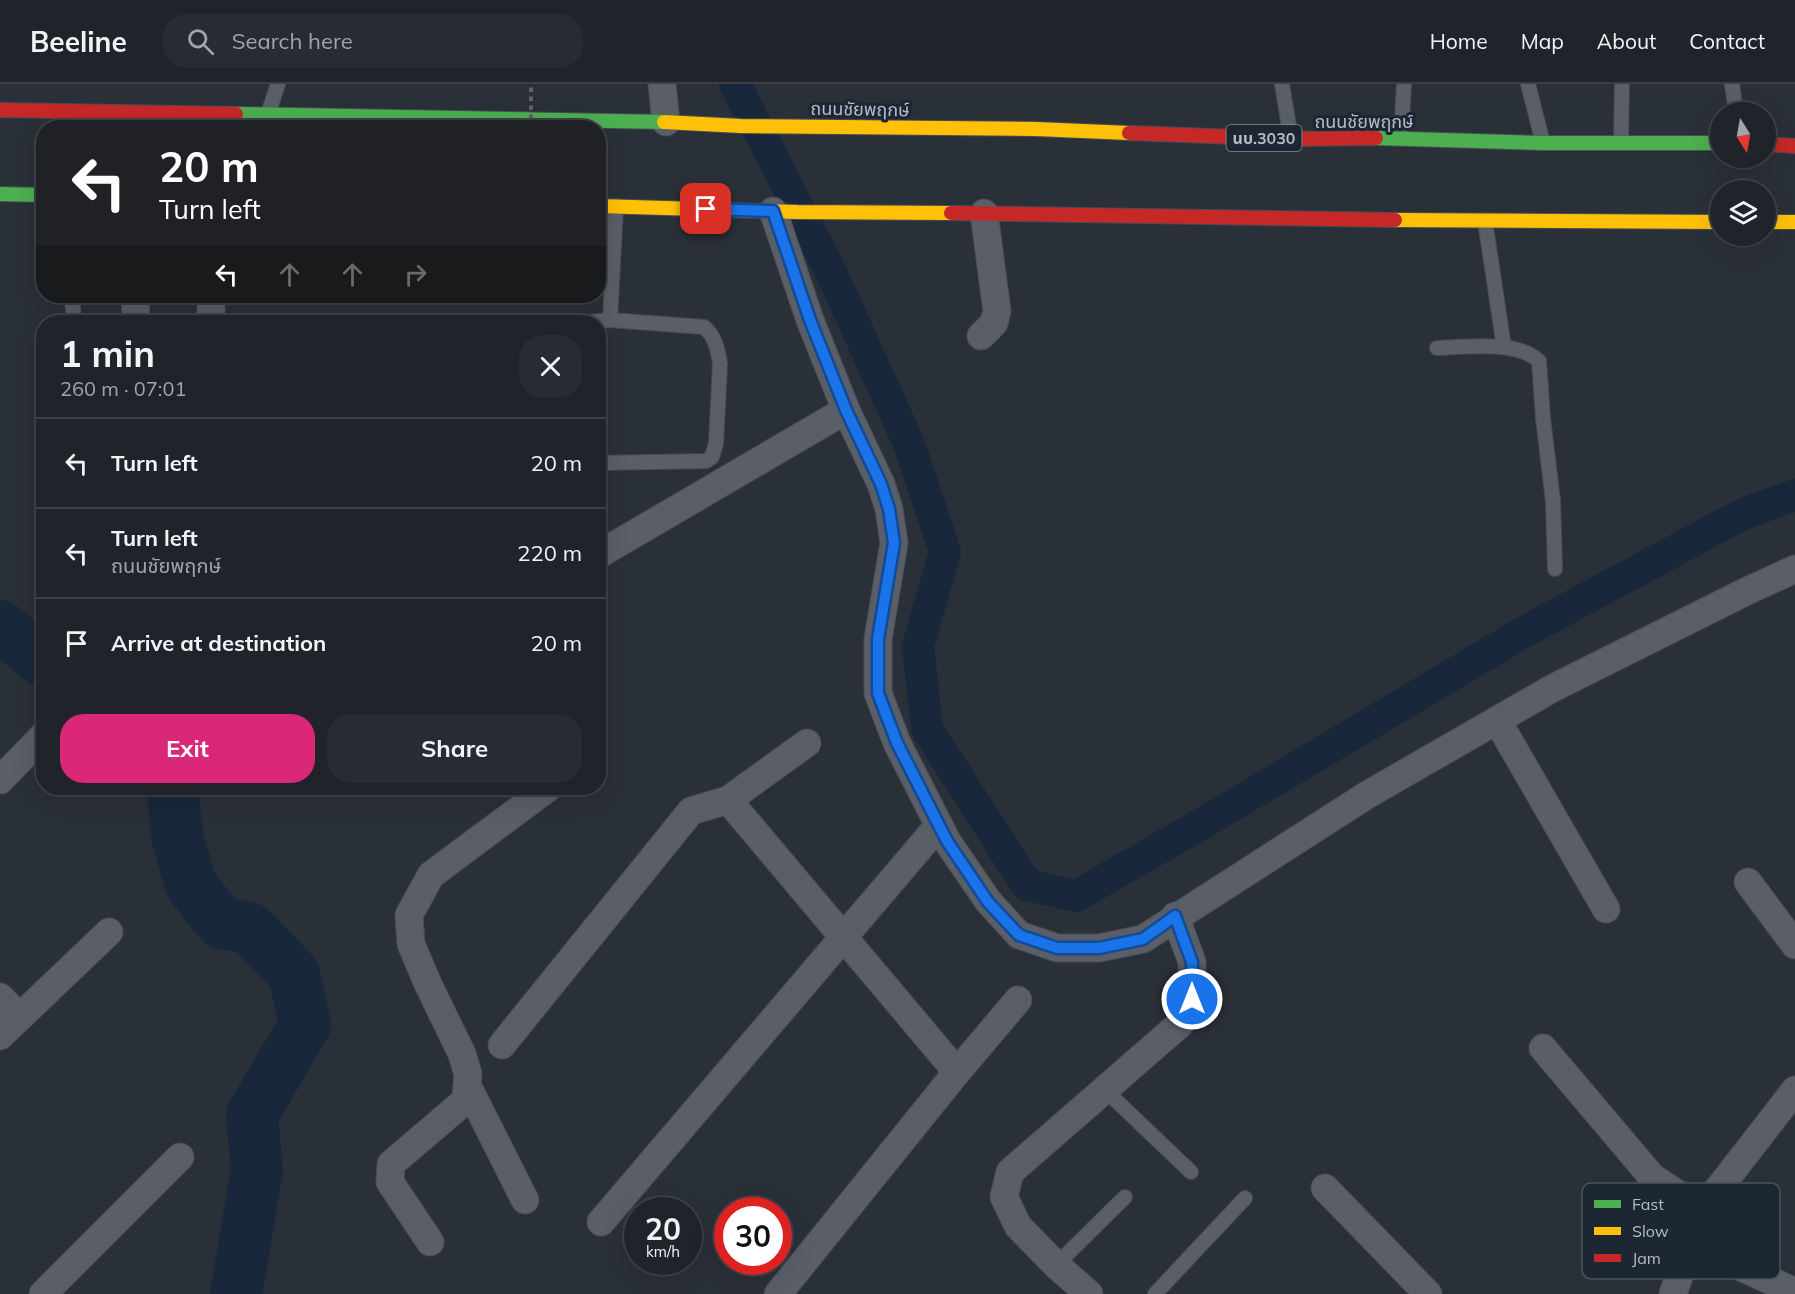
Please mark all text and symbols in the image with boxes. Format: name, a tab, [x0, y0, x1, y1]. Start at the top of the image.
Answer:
search box	[163, 14, 583, 68]
text: Beeline	[30, 24, 127, 59]
icon: search	[184, 25, 217, 58]
text: Search here	[232, 27, 353, 55]
text: Home	[1430, 28, 1488, 54]
text: Map	[1521, 28, 1564, 54]
text: About	[1597, 28, 1656, 54]
text: Contact	[1689, 28, 1765, 54]
street label: ถนนชัยพฤกษ์	[810, 97, 910, 121]
north arrow	[1710, 102, 1776, 168]
map controls	[1710, 102, 1776, 246]
street label: ถนนชัยพฤกษ์	[1314, 110, 1414, 133]
road number: นบ.3030	[1226, 125, 1302, 151]
text: 20 m	[159, 140, 259, 193]
icon: left	[60, 144, 138, 222]
button: layers	[1710, 180, 1776, 246]
pin	[680, 183, 731, 234]
text: Turn left	[159, 192, 261, 226]
icon: arrive	[689, 192, 722, 225]
icon: left	[210, 258, 243, 291]
icon: ahead	[273, 258, 306, 291]
icon: ahead	[336, 258, 369, 291]
icon: right	[399, 258, 432, 291]
text: 1 min	[60, 331, 155, 376]
button: close	[519, 335, 582, 398]
text: 260 m · 07:01	[60, 376, 186, 401]
icon: left	[60, 447, 93, 480]
text: Turn left	[111, 449, 198, 477]
text: 20 m	[531, 449, 582, 477]
text: Turn left	[111, 524, 198, 552]
icon: left	[60, 537, 93, 570]
text: 220 m	[517, 539, 582, 567]
text: ถนนชัยพฤกษ์	[111, 553, 221, 578]
icon: arrive	[60, 627, 93, 660]
text: Arrive at destination	[111, 629, 326, 657]
text: 20 m	[531, 629, 582, 657]
button: Exit	[60, 714, 315, 783]
button: Share	[327, 714, 582, 783]
position arrow	[1160, 967, 1224, 1031]
legend	[1582, 1183, 1780, 1279]
text: Fast	[1632, 1194, 1664, 1214]
speed limit sign: 30	[714, 1197, 792, 1275]
text: 20	[645, 1210, 681, 1248]
text: Slow	[1632, 1221, 1669, 1241]
text: km/h	[646, 1242, 680, 1261]
text: Jam	[1632, 1248, 1661, 1268]

